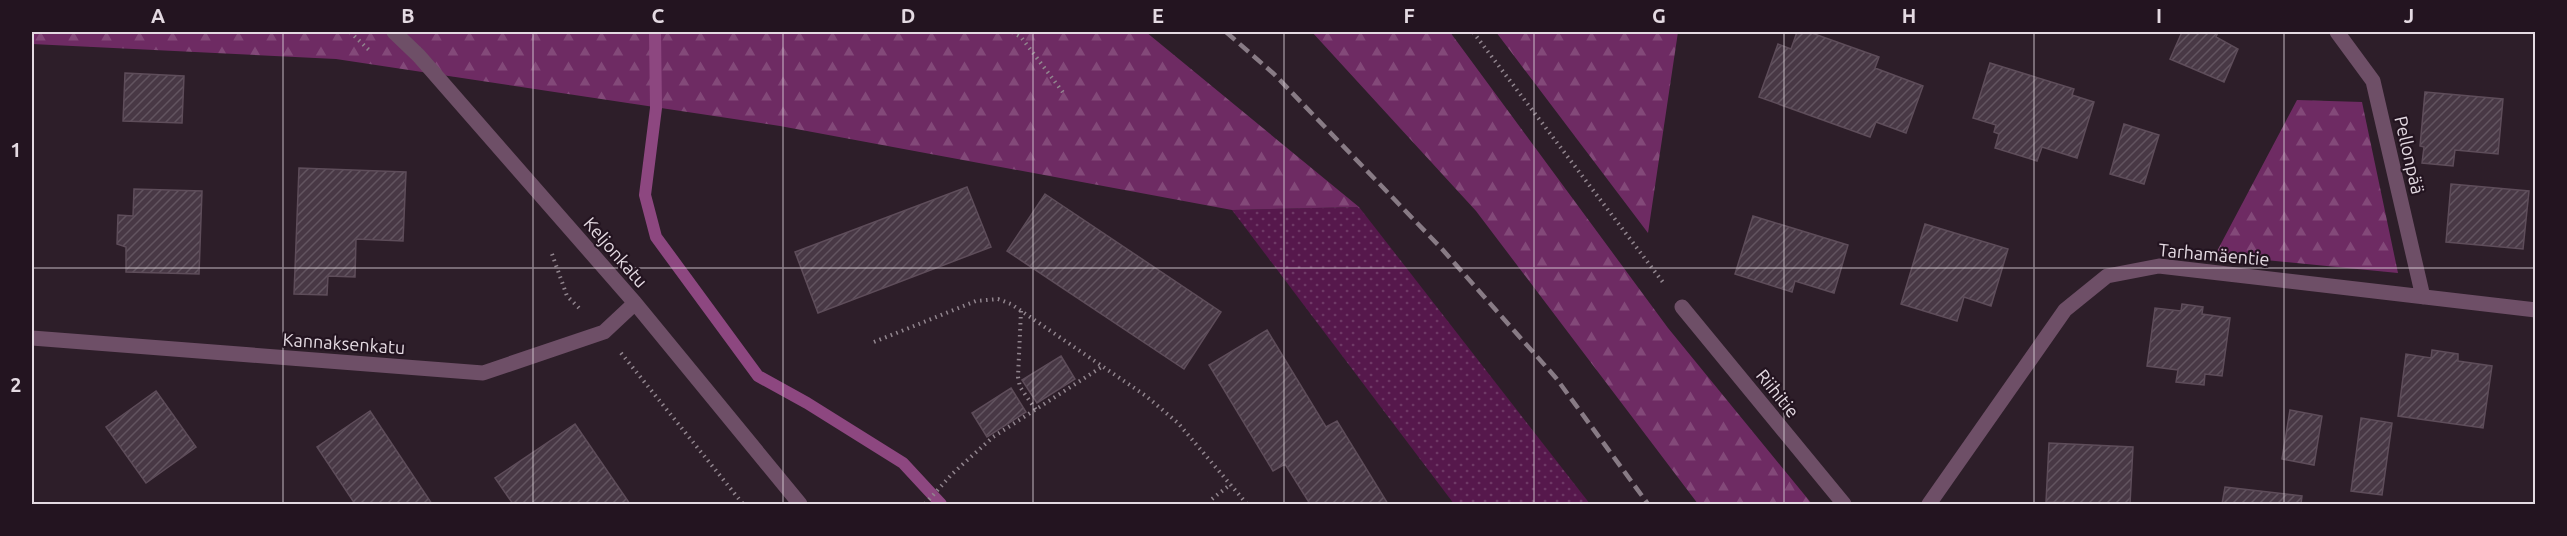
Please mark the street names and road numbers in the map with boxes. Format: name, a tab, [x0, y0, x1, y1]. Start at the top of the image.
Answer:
street label: Pellonpää	[2391, 114, 2429, 196]
street label: Keljonkatu	[580, 213, 652, 291]
street label: Tarhamäentie	[2158, 239, 2270, 269]
street label: Kannaksenkatu	[282, 329, 406, 357]
street label: Riihitie	[1753, 365, 1803, 421]

